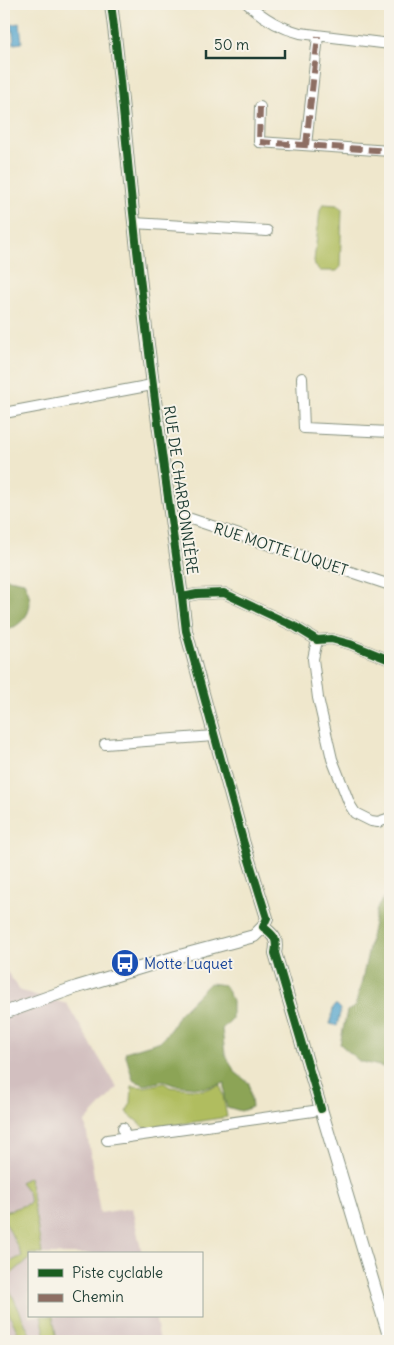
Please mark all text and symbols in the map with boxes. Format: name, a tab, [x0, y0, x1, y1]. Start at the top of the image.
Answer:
scale bar	[206, 28, 285, 60]
text: 50 m	[214, 35, 249, 54]
street label: RUE DE CHARBONNIÈRE	[160, 404, 202, 576]
street label: RUE MOTTE LUQUET	[212, 518, 351, 580]
bus stop icon: Motte Luquet	[110, 948, 140, 978]
place label: Motte Luquet	[144, 954, 233, 973]
legend	[28, 1252, 202, 1318]
text: Piste cyclable	[72, 1263, 163, 1282]
text: Chemin	[72, 1287, 124, 1306]

